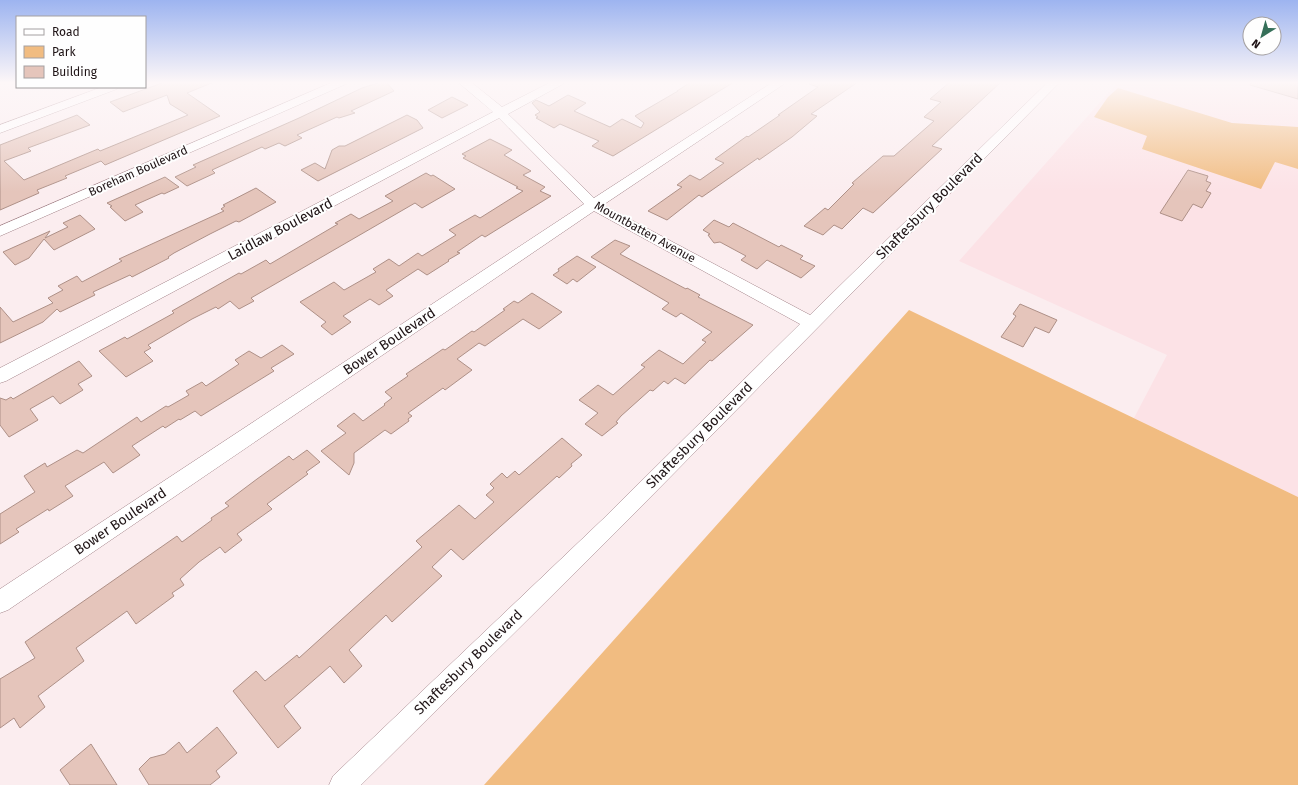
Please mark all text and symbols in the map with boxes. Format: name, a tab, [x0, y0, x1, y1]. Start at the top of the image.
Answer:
legend	[16, 16, 146, 88]
north arrow	[1242, 16, 1282, 56]
text: Road	[52, 25, 80, 39]
text: N	[1249, 36, 1263, 51]
text: Park	[52, 45, 76, 59]
text: Building	[52, 65, 98, 79]
street label: Boreham Boulevard	[86, 143, 190, 199]
street label: Shaftesbury Boulevard	[873, 150, 986, 263]
street label: Laidlaw Boulevard	[225, 195, 336, 264]
street label: Mountbatten Avenue	[592, 198, 698, 266]
street label: Bower Boulevard	[340, 304, 439, 379]
street label: Shaftesbury Boulevard	[643, 379, 756, 492]
street label: Bower Boulevard	[71, 484, 170, 559]
street label: Shaftesbury Boulevard	[411, 606, 526, 718]

